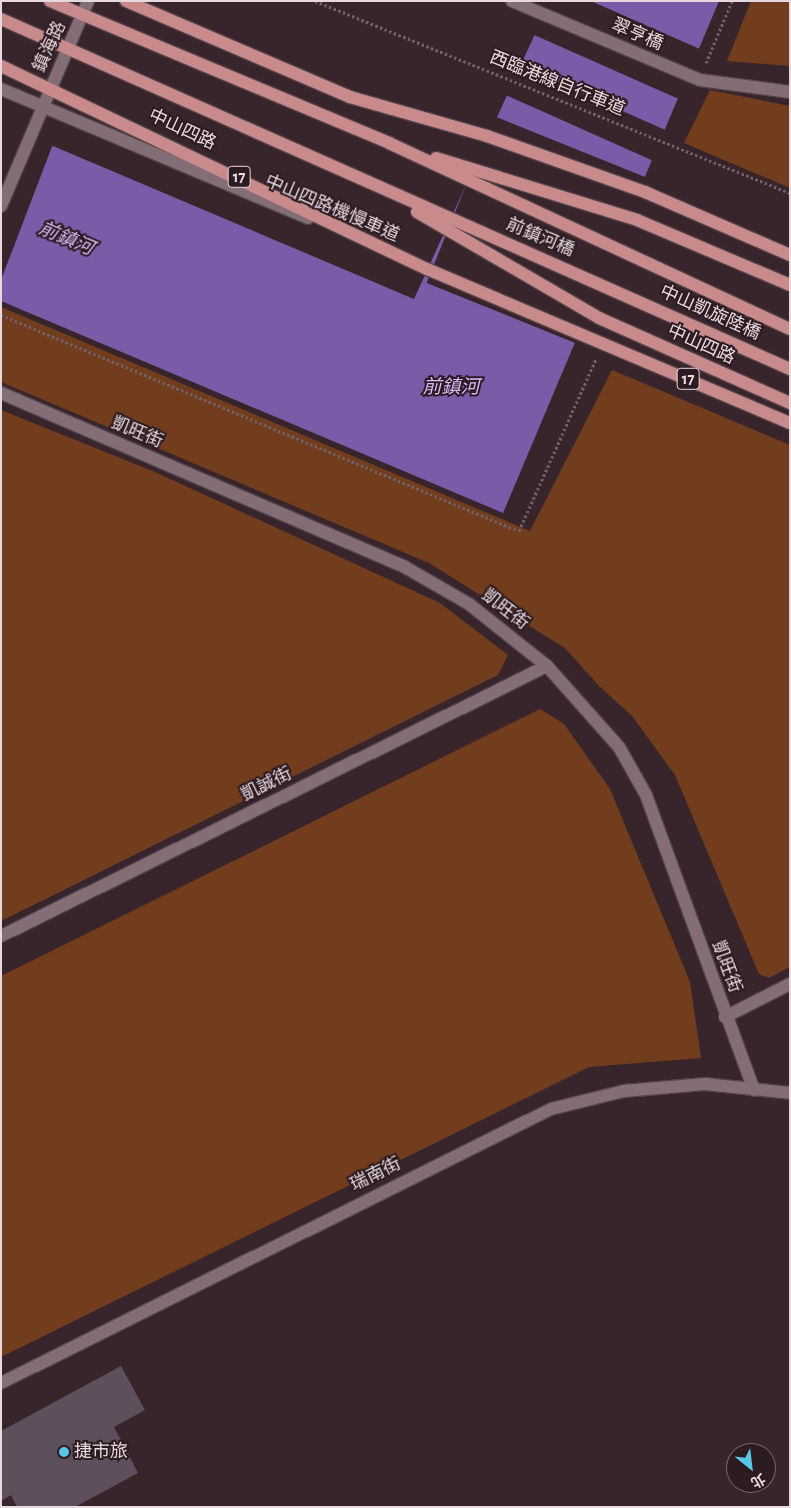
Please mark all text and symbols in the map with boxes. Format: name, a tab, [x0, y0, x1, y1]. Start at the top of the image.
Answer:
street label: 翠亨橋	[608, 15, 666, 55]
street label: 鎮海路	[29, 18, 71, 76]
street label: 西臨港線自行車道	[486, 47, 628, 121]
street label: 中山四路	[145, 105, 219, 155]
road number: 17	[226, 163, 252, 190]
street label: 中山四路機慢車道	[262, 171, 402, 247]
street label: 前鎮河橋	[503, 214, 577, 262]
water label: 前鎮河	[35, 217, 97, 261]
street label: 中山凱旋陸橋	[656, 281, 764, 345]
street label: 中山四路	[664, 320, 738, 370]
road number: 17	[676, 366, 700, 392]
water label: 前鎮河	[423, 377, 479, 399]
street label: 凱旺街	[108, 413, 166, 453]
street label: 凱旺街	[477, 585, 533, 635]
street label: 凱誠街	[238, 763, 296, 807]
street label: 凱旺街	[707, 938, 745, 996]
street label: 瑞南街	[347, 1153, 405, 1197]
place label: 捷市旅	[74, 1441, 128, 1463]
north arrow	[726, 1443, 776, 1493]
marker: 捷市旅	[58, 1446, 70, 1458]
text: 北	[748, 1471, 767, 1490]

